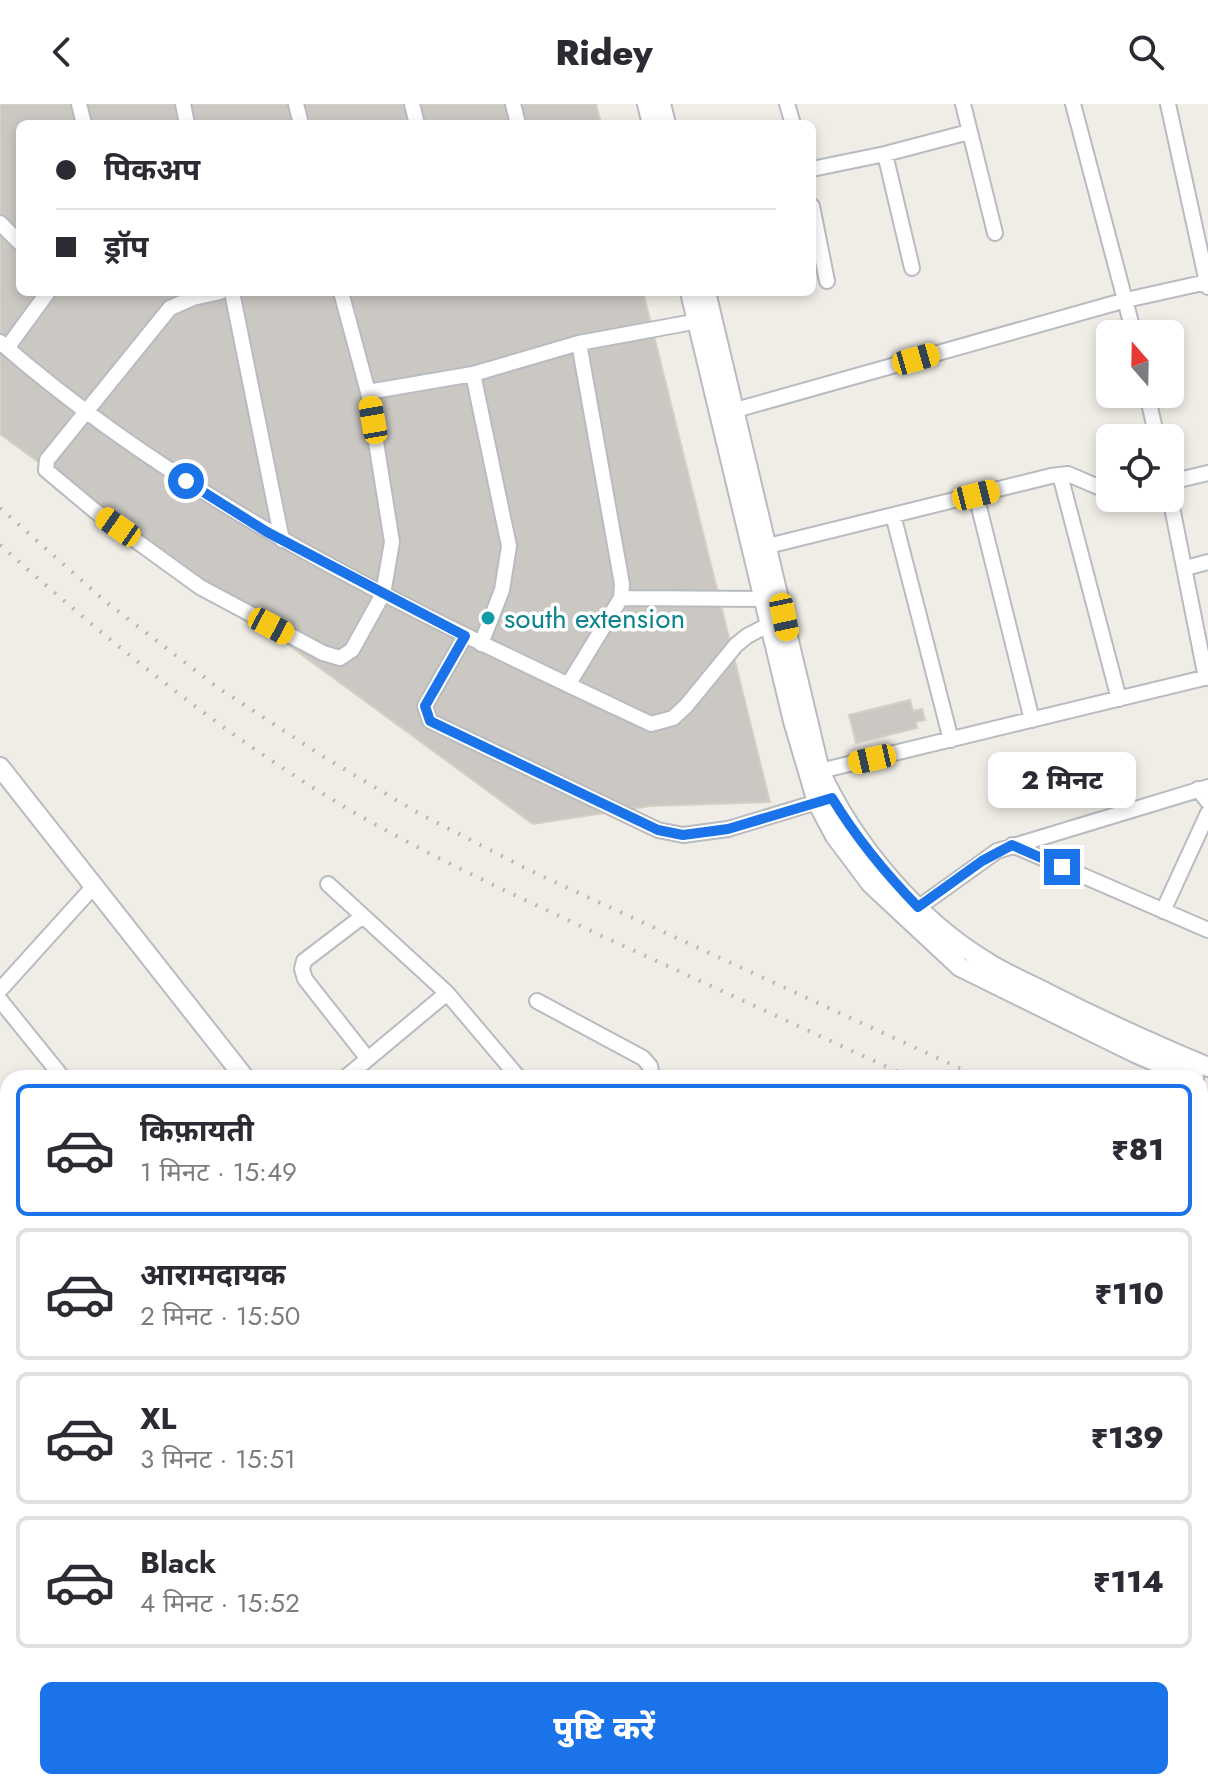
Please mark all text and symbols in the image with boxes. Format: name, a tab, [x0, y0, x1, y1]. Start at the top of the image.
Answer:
text: Ridey	[555, 26, 653, 78]
icon: back	[40, 30, 84, 74]
icon: search	[1124, 30, 1168, 74]
text: पिकअप	[104, 148, 200, 191]
text: ड्रॉप	[104, 225, 148, 268]
north arrow	[1096, 320, 1184, 408]
map controls	[1096, 320, 1184, 512]
car	[890, 341, 942, 377]
car	[357, 394, 389, 446]
button: locate	[1096, 424, 1184, 512]
route start	[168, 463, 204, 499]
car	[950, 478, 1002, 512]
car	[91, 503, 145, 551]
car	[767, 591, 801, 643]
place label: south extension	[504, 598, 685, 639]
car	[244, 604, 298, 648]
marker: south extension	[479, 609, 497, 627]
car	[846, 742, 898, 776]
callout: 2 मिनट	[988, 751, 1136, 807]
text: 2 मिनट	[1021, 761, 1103, 799]
route end	[1044, 849, 1080, 885]
text: किफ़ायती	[140, 1109, 254, 1152]
icon: car	[44, 1114, 116, 1186]
text: ₹81	[1111, 1128, 1164, 1171]
text: 1 मिनट · 15:49	[140, 1153, 297, 1191]
text: आरामदायक	[140, 1253, 286, 1296]
icon: car	[44, 1258, 116, 1330]
text: ₹110	[1095, 1272, 1164, 1315]
text: 2 मिनट · 15:50	[140, 1297, 300, 1335]
text: XL	[140, 1397, 176, 1440]
icon: car	[44, 1402, 116, 1474]
text: ₹139	[1091, 1416, 1164, 1459]
text: 3 मिनट · 15:51	[140, 1440, 296, 1478]
text: Black	[140, 1541, 216, 1584]
icon: car	[44, 1546, 116, 1618]
text: ₹114	[1093, 1560, 1164, 1603]
text: 4 मिनट · 15:52	[140, 1584, 300, 1622]
button: पुष्टि करें	[40, 1682, 1168, 1774]

